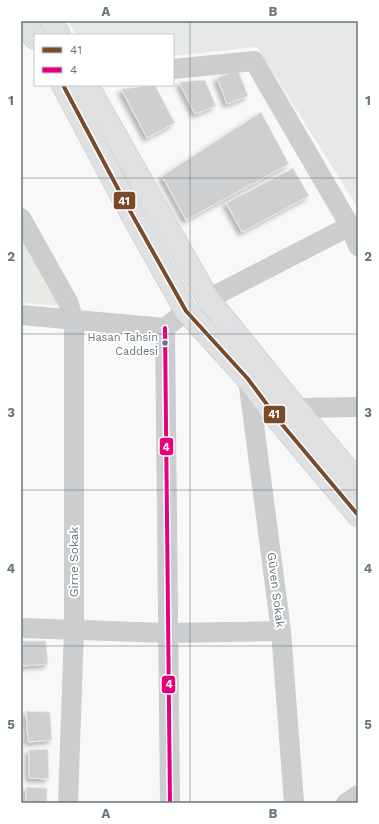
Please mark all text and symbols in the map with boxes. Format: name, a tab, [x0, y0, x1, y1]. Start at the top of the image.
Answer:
text: A	[102, 4, 111, 19]
text: B	[269, 4, 278, 19]
legend	[34, 34, 174, 86]
text: 41	[70, 43, 82, 57]
text: 4	[70, 63, 77, 77]
text: 1	[8, 93, 14, 108]
text: 1	[365, 93, 371, 108]
line badge: 41	[113, 191, 136, 210]
text: 41	[118, 195, 130, 208]
text: 2	[7, 249, 15, 264]
text: 2	[364, 249, 372, 264]
place label: Hasan Tahsin Caddesi	[87, 331, 158, 358]
marker: Hasan Tahsin Caddesi	[160, 338, 170, 348]
text: 3	[7, 405, 15, 420]
line badge: 41	[263, 405, 286, 424]
text: 3	[364, 405, 372, 420]
text: 41	[268, 408, 280, 421]
line badge: 4	[159, 437, 174, 456]
text: 4	[162, 441, 170, 454]
street label: Girne Sokak	[67, 527, 81, 597]
street label: Güven Sokak	[264, 551, 288, 629]
text: 4	[7, 561, 16, 576]
text: 4	[364, 561, 373, 576]
line badge: 4	[161, 675, 176, 694]
text: 4	[165, 678, 173, 691]
text: 5	[7, 717, 15, 732]
text: 5	[364, 717, 372, 732]
text: A	[102, 806, 111, 821]
text: B	[269, 806, 278, 821]

